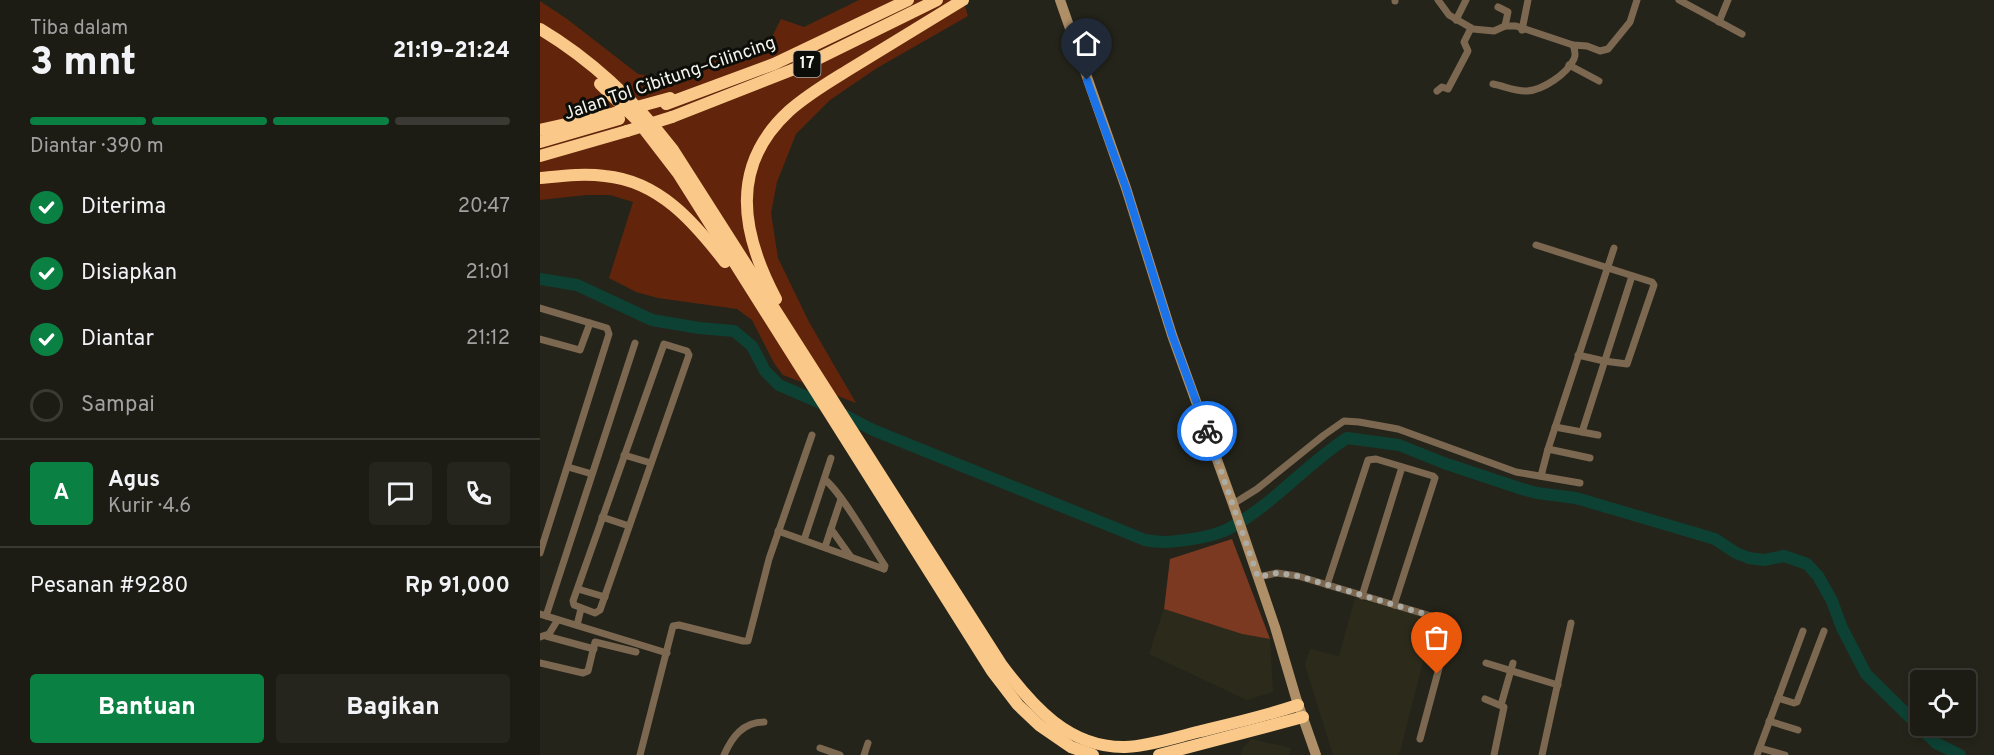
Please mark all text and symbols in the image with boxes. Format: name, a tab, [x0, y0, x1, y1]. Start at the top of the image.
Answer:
text: Tiba dalam	[30, 16, 128, 42]
pin	[1061, 18, 1112, 80]
icon: home	[1070, 27, 1103, 60]
street label: Jalan Tol Cibitung–Cilincing	[561, 32, 779, 126]
text: 21:19–21:24	[393, 38, 510, 65]
text: 3 mnt	[30, 40, 136, 89]
road number: 17	[794, 51, 820, 77]
text: Diantar · 390 m	[30, 134, 164, 160]
icon: check	[30, 191, 63, 224]
text: Diterima	[81, 194, 166, 221]
text: 20:47	[458, 194, 510, 220]
icon: check	[30, 257, 63, 290]
text: Disiapkan	[81, 260, 177, 287]
text: 21:01	[466, 260, 510, 286]
icon: check	[30, 323, 63, 356]
text: Diantar	[81, 326, 154, 353]
text: 21:12	[466, 326, 510, 352]
text: Sampai	[81, 392, 155, 419]
courier	[1177, 401, 1237, 461]
icon: bike	[1191, 415, 1224, 448]
button: chat	[369, 462, 432, 525]
button: phone	[447, 462, 510, 525]
text: Agus	[108, 467, 160, 494]
text: A	[54, 480, 69, 507]
text: Kurir · 4.6	[108, 494, 191, 520]
text: Pesanan #9280	[30, 573, 188, 600]
text: Rp 91,000	[405, 573, 510, 600]
pin	[1411, 612, 1462, 674]
icon: bag	[1420, 621, 1453, 654]
map controls	[1910, 670, 1976, 736]
button: locate	[1910, 670, 1976, 736]
button: Bantuan	[30, 674, 264, 743]
button: Bagikan	[276, 674, 510, 743]

